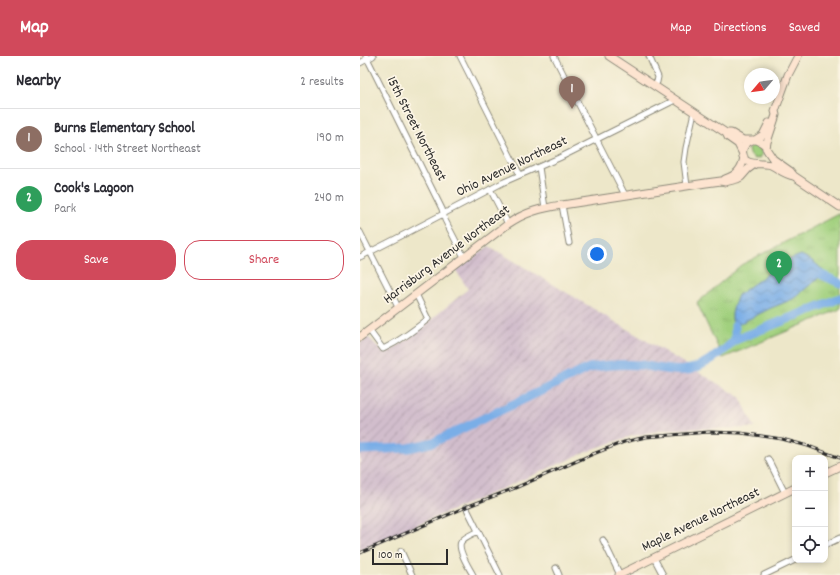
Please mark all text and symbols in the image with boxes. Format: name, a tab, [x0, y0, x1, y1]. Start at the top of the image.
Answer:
text: Map	[20, 15, 49, 42]
text: Map	[670, 18, 692, 38]
text: Directions	[714, 18, 767, 38]
text: Saved	[789, 18, 820, 38]
north arrow	[744, 68, 780, 104]
text: Nearby	[16, 70, 60, 94]
text: 2 results	[300, 73, 344, 92]
street label: 15th Street Northeast	[381, 73, 451, 185]
pin: 1	[559, 76, 585, 109]
text: Burns Elementary School	[54, 118, 195, 140]
text: 1	[28, 129, 30, 148]
text: 190 m	[316, 129, 344, 148]
street label: Ohio Avenue Northeast	[453, 131, 571, 203]
text: School · 14th Street Northeast	[54, 140, 201, 159]
text: Cook's Lagoon	[54, 178, 134, 200]
text: 2	[26, 189, 32, 208]
text: 240 m	[314, 189, 344, 208]
text: Park	[54, 200, 76, 219]
street label: Harrisburg Avenue Northeast	[379, 201, 515, 309]
button: Save	[16, 240, 176, 280]
button: Share	[184, 240, 344, 280]
your location	[587, 244, 607, 264]
pin: 2	[766, 251, 792, 284]
map controls	[792, 455, 828, 563]
button: +	[792, 455, 828, 491]
street label: Maple Avenue Northeast	[639, 483, 763, 557]
button: −	[792, 491, 828, 527]
button: locate	[792, 527, 828, 563]
scale bar	[372, 547, 448, 566]
text: 100 m	[378, 548, 402, 564]

